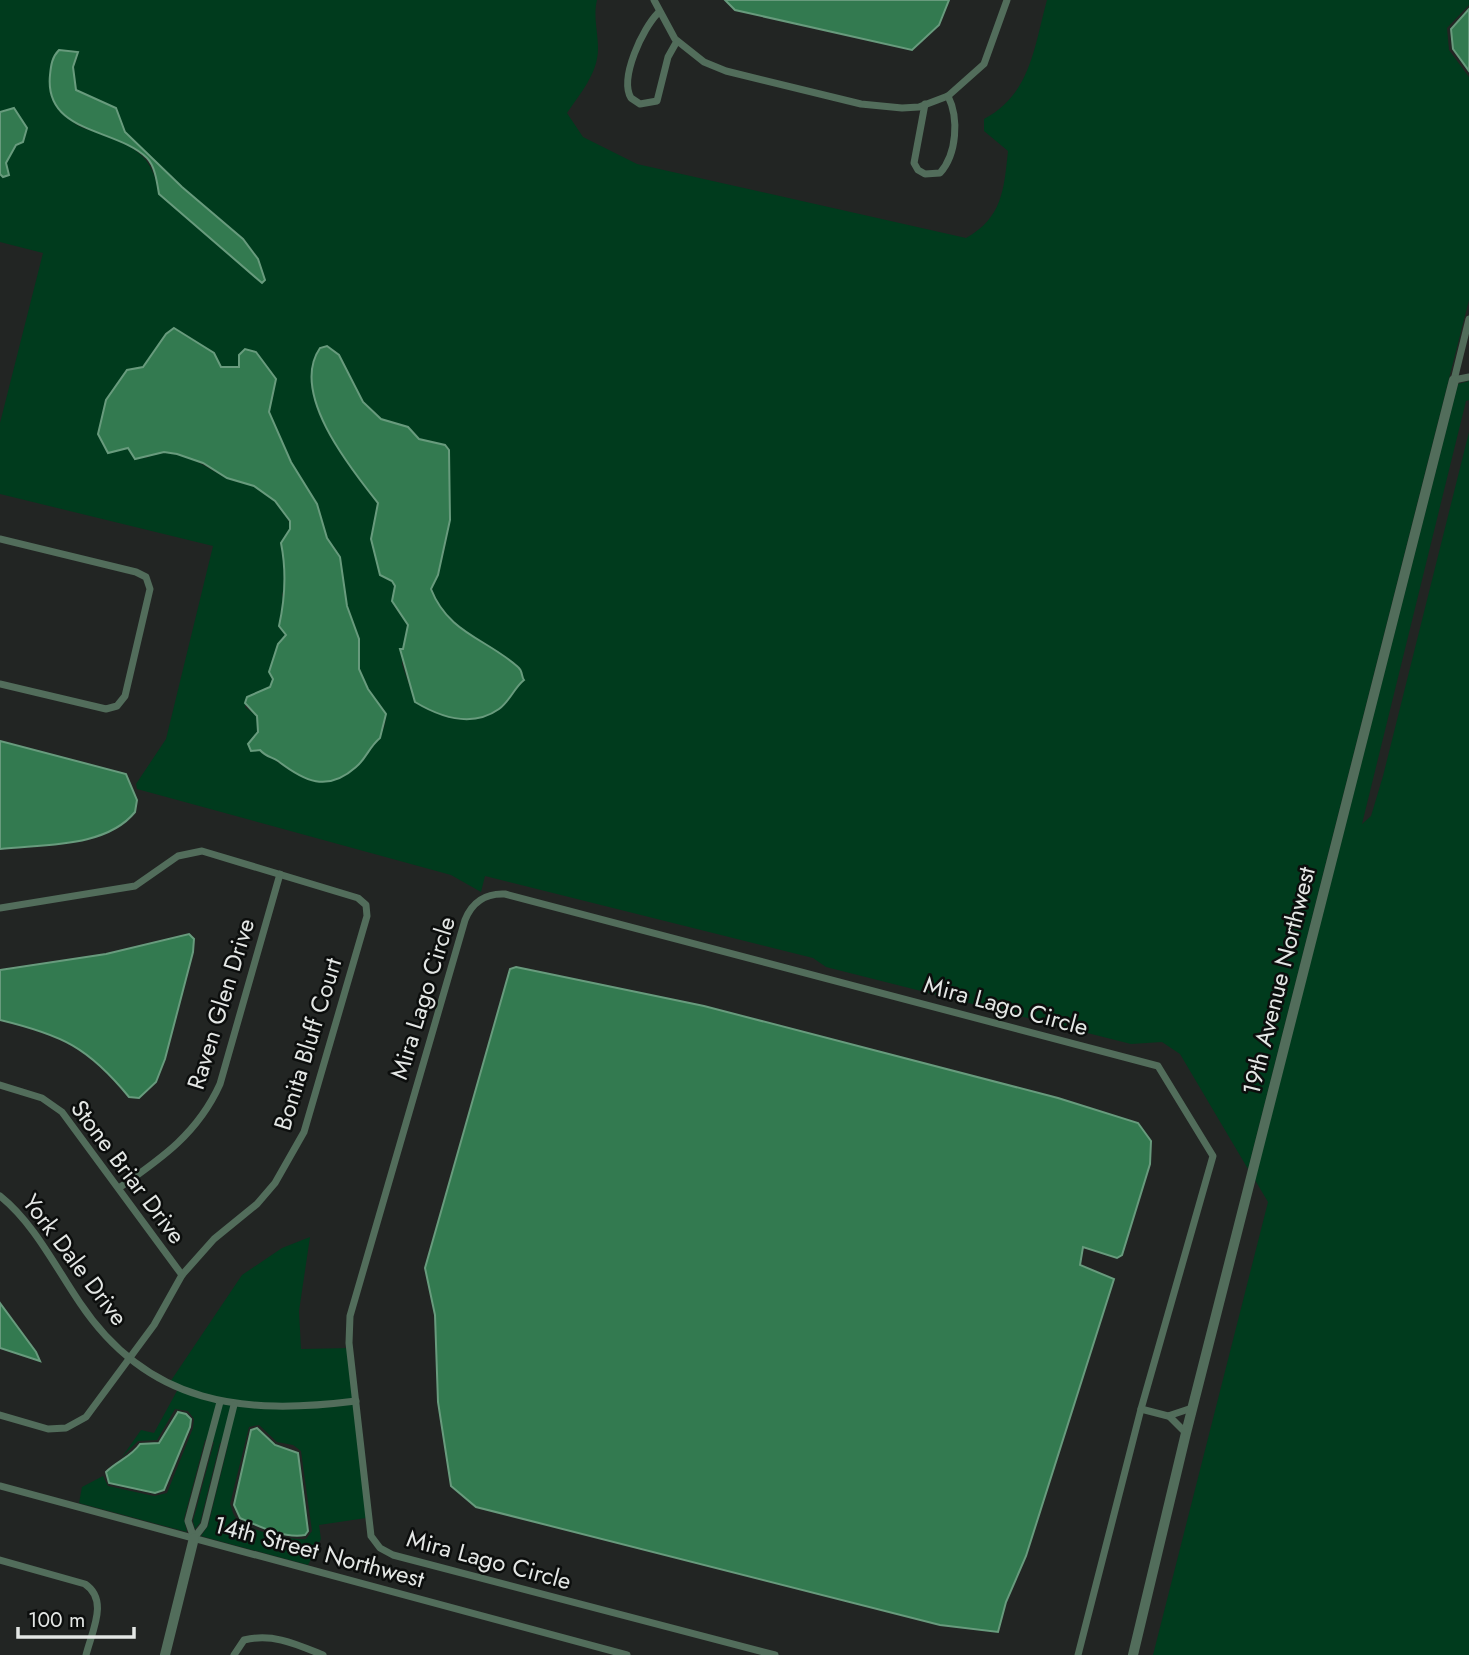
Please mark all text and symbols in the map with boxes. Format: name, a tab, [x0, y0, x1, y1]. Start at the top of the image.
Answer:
street label: 19th Avenue Northwest	[1233, 863, 1324, 1099]
street label: Mira Lago Circle	[381, 912, 464, 1084]
street label: Raven Glen Drive	[178, 914, 263, 1094]
street label: Bonita Bluff Court	[265, 953, 350, 1134]
street label: Mira Lago Circle	[920, 967, 1092, 1044]
street label: Stone Briar Drive	[63, 1092, 194, 1251]
street label: York Dale Drive	[14, 1187, 136, 1333]
street label: 14th Street Northwest	[210, 1507, 429, 1597]
street label: Mira Lago Circle	[403, 1521, 575, 1598]
scale bar	[18, 1596, 133, 1640]
text: 100 m	[28, 1605, 85, 1635]

